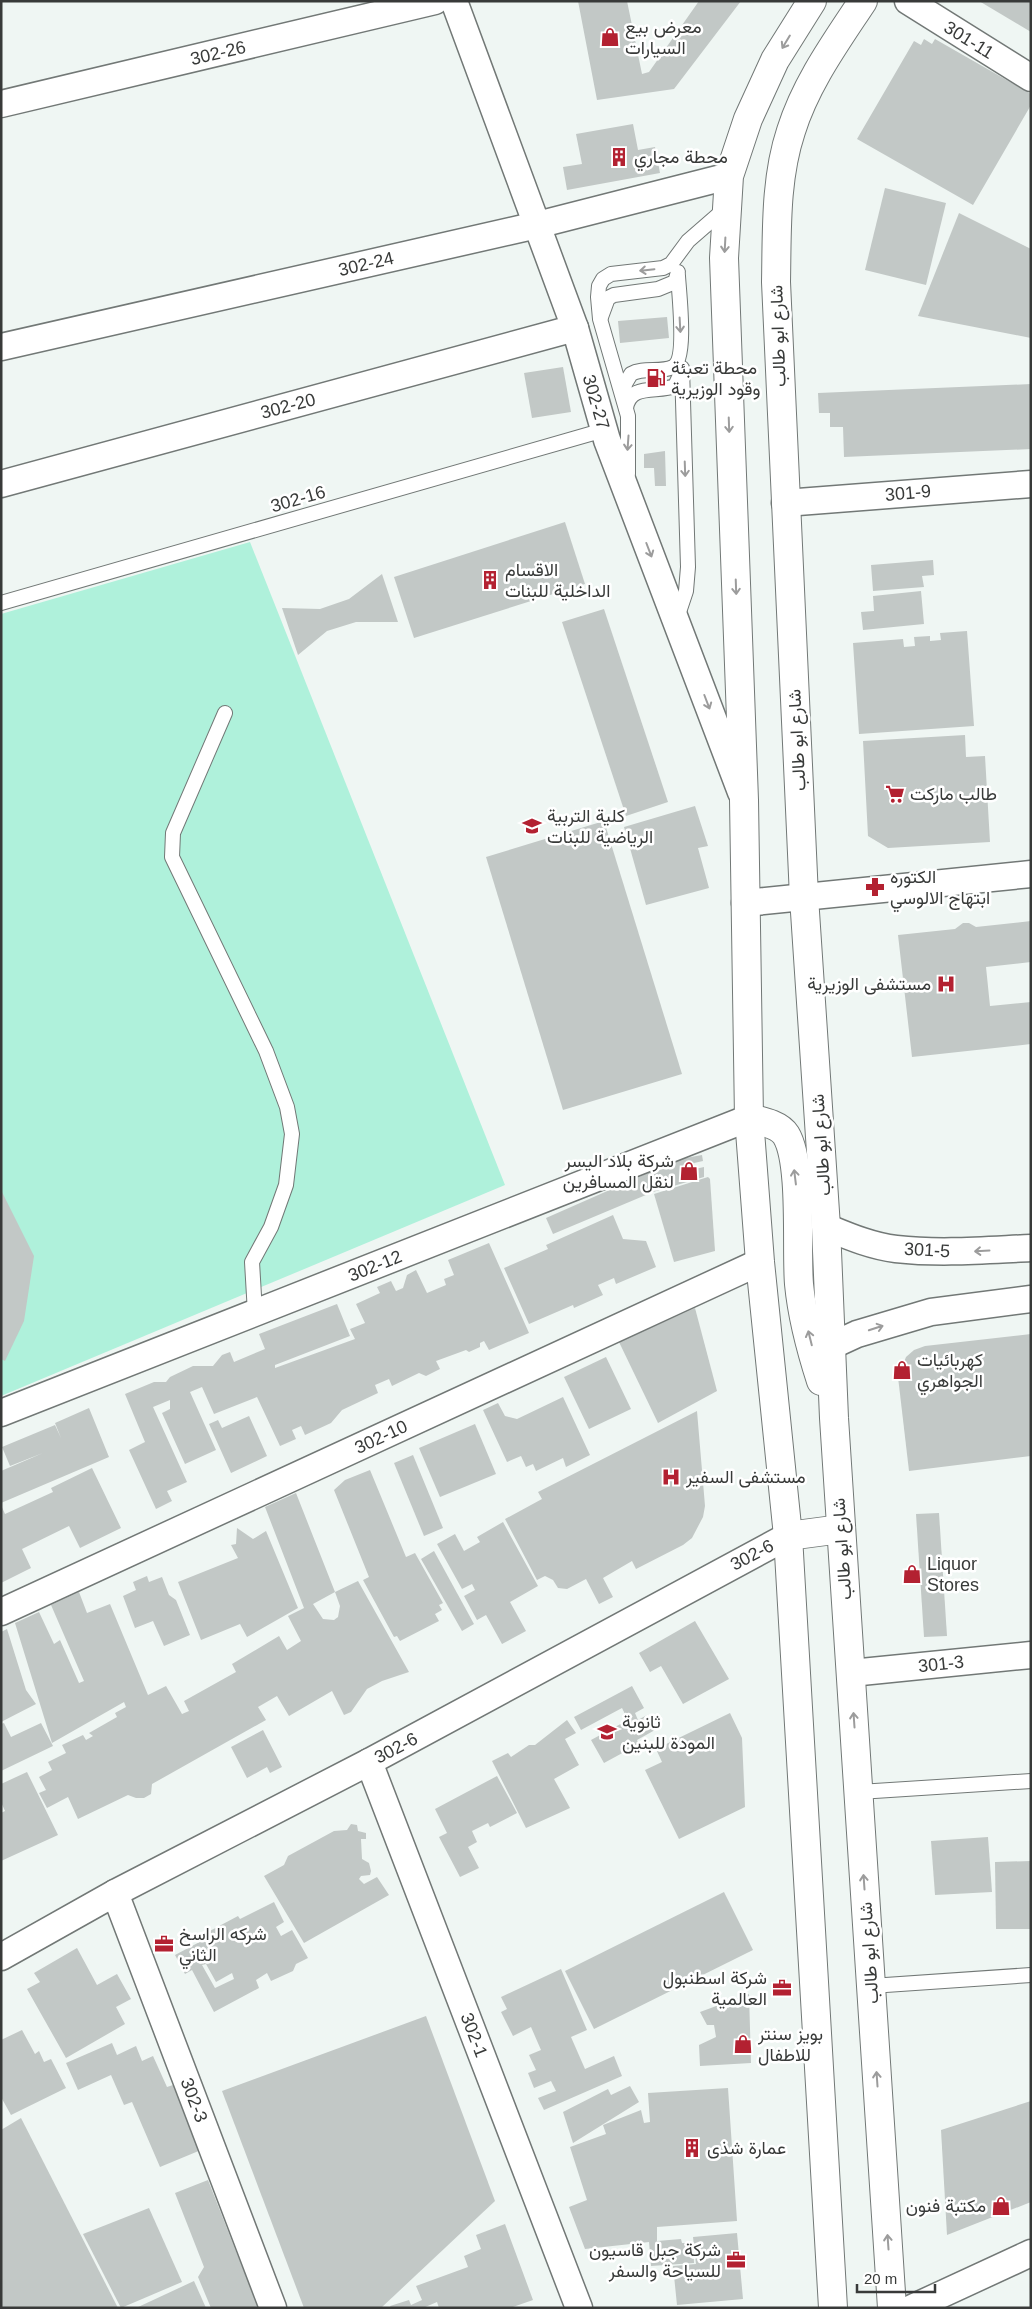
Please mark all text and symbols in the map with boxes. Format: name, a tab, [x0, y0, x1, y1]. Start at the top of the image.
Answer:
place label: معرض بيع السيارات	[625, 17, 702, 59]
street label: 301-11	[940, 17, 998, 63]
shop icon: معرض بيع السيارات	[599, 26, 621, 48]
one-way arrow	[781, 35, 791, 49]
street label: 302-26	[188, 37, 248, 69]
building icon: محطة مجاري	[608, 146, 630, 168]
place label: محطة مجاري	[634, 147, 728, 172]
one-way arrow	[721, 237, 730, 253]
street label: 302-24	[336, 248, 396, 280]
one-way arrow	[639, 265, 655, 275]
street label: شارع ابو طالب	[766, 285, 792, 387]
one-way arrow	[676, 317, 685, 333]
place label: محطة تعبئة وقود الوزيرية	[671, 358, 761, 400]
fuel station icon: محطة تعبئة وقود الوزيرية	[645, 367, 667, 389]
street label: 302-27	[579, 372, 613, 432]
street label: 302-20	[258, 389, 318, 423]
one-way arrow	[724, 416, 734, 433]
one-way arrow	[623, 435, 633, 451]
one-way arrow	[680, 461, 690, 477]
street label: 301-9	[884, 481, 932, 505]
street label: 302-16	[268, 482, 328, 516]
one-way arrow	[645, 542, 654, 558]
place label: الاقسام الداخلية للبنات	[505, 560, 610, 601]
building icon: الاقسام الداخلية للبنات	[479, 569, 501, 591]
one-way arrow	[731, 579, 740, 595]
street label: شارع ابو طالب	[784, 688, 812, 791]
one-way arrow	[702, 694, 712, 709]
supermarket icon: طالب ماركت	[884, 783, 906, 805]
place label: طالب ماركت	[910, 784, 997, 805]
place label: كلية التربية الرياضية للبنات	[547, 806, 653, 848]
school or university icon: كلية التربية الرياضية للبنات	[521, 815, 543, 837]
place label: الكتوره ابتهاج الالوسي	[890, 867, 990, 913]
pharmacy icon: الكتوره ابتهاج الالوسي	[864, 876, 886, 898]
hospital icon: مستشفى الوزيرية	[935, 973, 957, 995]
place label: مستشفى الوزيرية	[807, 974, 931, 995]
street label: شارع ابو طالب	[807, 1093, 837, 1197]
place label: شركة بلاد اليسر لنقل المسافرين	[563, 1151, 674, 1193]
shop icon: شركة بلاد اليسر لنقل المسافرين	[678, 1160, 700, 1182]
one-way arrow	[790, 1169, 800, 1185]
street label: 301-5	[903, 1239, 951, 1261]
street label: 302-12	[345, 1246, 405, 1286]
one-way arrow	[974, 1246, 990, 1255]
one-way arrow	[868, 1323, 883, 1332]
one-way arrow	[805, 1331, 814, 1347]
place label: كهربائيات الجواهري	[917, 1350, 983, 1396]
shop icon: كهربائيات الجواهري	[891, 1359, 913, 1381]
street label: 302-10	[351, 1416, 411, 1458]
hospital icon: مستشفى السفير	[660, 1466, 682, 1488]
place label: مستشفى السفير	[685, 1467, 806, 1488]
street label: شارع ابو طالب	[828, 1497, 858, 1601]
street label: 302-6	[727, 1535, 777, 1575]
place label: Liquor Stores	[927, 1554, 979, 1595]
shop icon: Liquor Stores	[901, 1563, 923, 1585]
street label: 301-3	[917, 1652, 965, 1676]
place label: ثانوية المودة للبنين	[622, 1712, 715, 1754]
one-way arrow	[849, 1713, 858, 1729]
school or university icon: ثانوية المودة للبنين	[596, 1721, 618, 1743]
street label: 302-6	[371, 1728, 421, 1768]
one-way arrow	[860, 1875, 869, 1891]
street label: شارع ابو طالب	[855, 1901, 885, 2005]
place label: شركه الراسخ الثاني	[179, 1924, 267, 1970]
office icon: شركه الراسخ الثاني	[153, 1933, 175, 1955]
place label: شركة اسطنبول العالمية	[663, 1968, 767, 2009]
office icon: شركة اسطنبول العالمية	[771, 1977, 793, 1999]
street label: 302-1	[456, 2010, 492, 2060]
place label: بويز سنتر للاطفال	[757, 2024, 823, 2066]
shop icon: بويز سنتر للاطفال	[732, 2033, 754, 2055]
one-way arrow	[872, 2072, 882, 2088]
street label: 302-3	[176, 2075, 212, 2125]
building icon: عمارة شذى	[681, 2137, 703, 2159]
place label: عمارة شذى	[707, 2138, 786, 2159]
shop icon: مكتبة فنون	[990, 2195, 1012, 2217]
place label: مكتبة فنون	[906, 2196, 986, 2217]
one-way arrow	[883, 2234, 892, 2250]
place label: شركة جبل قاسيون للسياحة والسفر	[589, 2240, 721, 2282]
office icon: شركة جبل قاسيون للسياحة والسفر	[725, 2249, 747, 2271]
scale bar	[857, 2262, 934, 2294]
text: 20 m	[864, 2270, 897, 2287]

